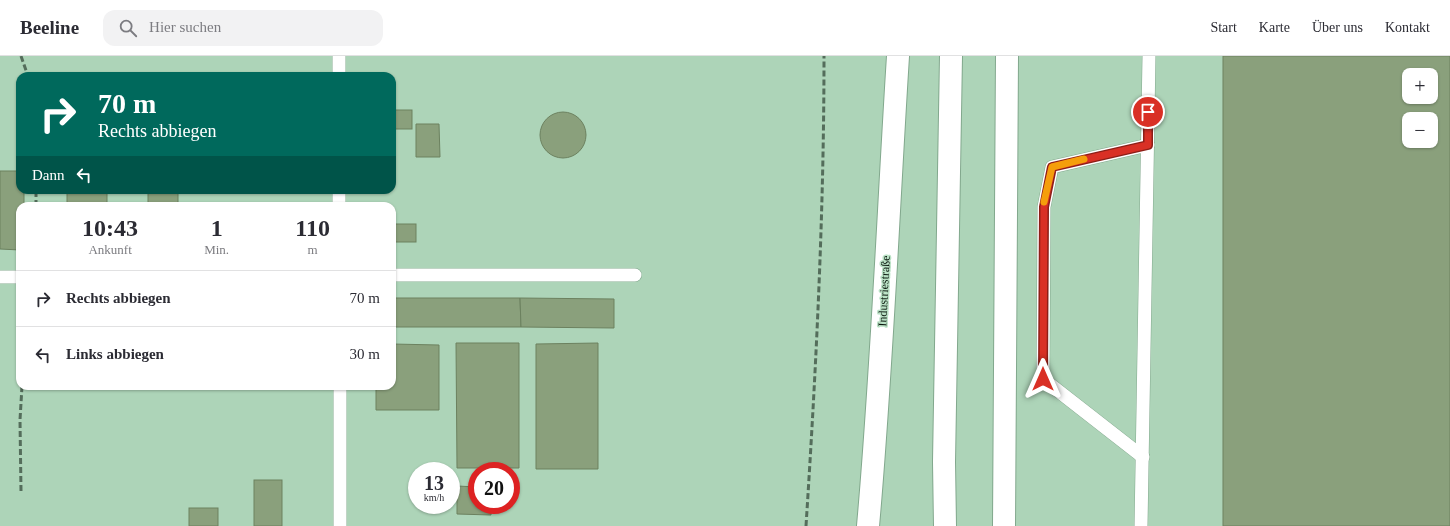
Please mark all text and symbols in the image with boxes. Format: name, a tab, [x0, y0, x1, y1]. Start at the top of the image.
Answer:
search box	[103, 10, 383, 46]
text: Beeline	[20, 17, 79, 38]
icon: search	[117, 17, 139, 39]
text: Hier suchen	[149, 19, 221, 35]
text: Start	[1210, 20, 1237, 35]
text: Karte	[1259, 20, 1290, 35]
text: Über uns	[1312, 20, 1363, 35]
text: Kontakt	[1385, 20, 1430, 35]
map controls	[1402, 68, 1438, 148]
button: +	[1402, 68, 1438, 104]
icon: right	[32, 88, 84, 140]
text: 70 m	[98, 88, 156, 119]
pin	[1131, 95, 1165, 129]
icon: arrive	[1137, 101, 1159, 123]
button: −	[1402, 112, 1438, 148]
text: Rechts abbiegen	[98, 121, 216, 141]
icon: left	[73, 164, 95, 186]
text: Dann	[32, 167, 65, 183]
text: 10:43	[82, 215, 138, 241]
text: 1	[211, 215, 223, 241]
text: 110	[295, 215, 330, 241]
text: Ankunft	[88, 242, 132, 257]
text: Min.	[204, 242, 229, 257]
text: m	[307, 242, 318, 257]
street label: Industriestraße	[875, 255, 893, 327]
icon: right	[32, 288, 54, 310]
text: Rechts abbiegen	[66, 290, 171, 306]
text: 70 m	[350, 290, 380, 306]
icon: left	[32, 344, 54, 366]
text: Links abbiegen	[66, 346, 164, 362]
text: 30 m	[350, 346, 380, 362]
position arrow	[1022, 358, 1064, 400]
speed limit sign: 20	[468, 462, 520, 514]
text: 13	[424, 472, 444, 494]
text: km/h	[424, 492, 444, 503]

